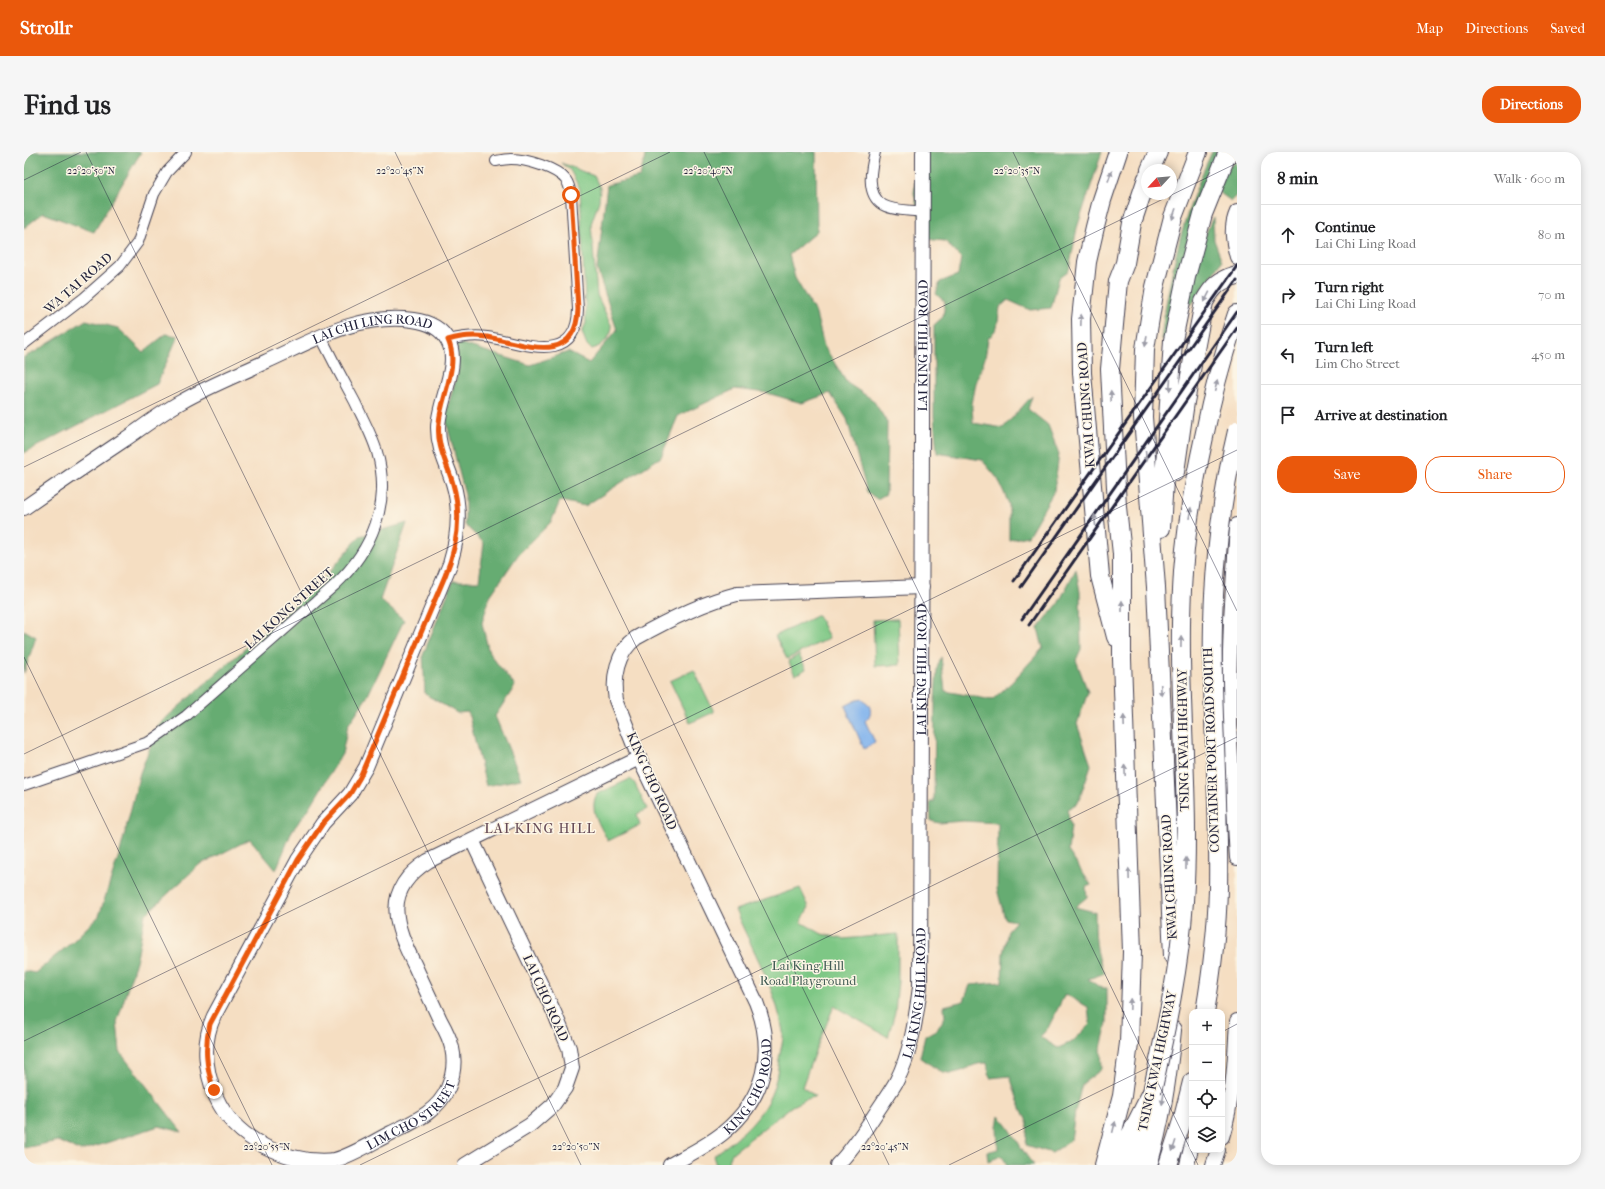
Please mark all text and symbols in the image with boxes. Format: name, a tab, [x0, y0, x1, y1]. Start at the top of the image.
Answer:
text: Strollr	[20, 17, 73, 39]
text: Map	[1416, 20, 1443, 37]
text: Directions	[1465, 20, 1528, 37]
text: Saved	[1550, 20, 1585, 37]
button: Directions	[1482, 86, 1581, 123]
text: Find us	[24, 88, 111, 121]
north arrow	[1141, 164, 1177, 200]
text: 22°20'50"N	[67, 165, 115, 177]
text: 22°20'45"N	[376, 165, 424, 177]
text: 22°20'40"N	[683, 165, 733, 177]
text: 22°20'35"N	[994, 165, 1041, 177]
text: 8 min	[1277, 168, 1318, 188]
one-way arrow	[1107, 169, 1113, 181]
text: Walk · 600 m	[1494, 171, 1565, 186]
route start	[562, 186, 580, 204]
one-way arrow	[1171, 209, 1177, 221]
text: Continue	[1315, 218, 1375, 236]
icon: ahead	[1277, 224, 1299, 246]
text: 80 m	[1538, 227, 1565, 242]
text: Lai Chi Ling Road	[1315, 236, 1416, 251]
street label: WA TAI ROAD	[40, 249, 115, 317]
text: Turn right	[1315, 278, 1384, 296]
street label: LAI KING HILL ROAD	[915, 279, 930, 412]
icon: right	[1277, 284, 1299, 306]
text: 70 m	[1538, 287, 1565, 302]
one-way arrow	[1204, 291, 1210, 303]
text: Lai Chi Ling Road	[1315, 296, 1416, 311]
street label: LAI CHI LING ROAD	[310, 311, 435, 347]
one-way arrow	[1078, 313, 1084, 326]
one-way arrow	[1143, 335, 1149, 347]
text: Turn left	[1315, 338, 1373, 356]
street label: KWAI CHUNG ROAD	[1074, 342, 1098, 468]
icon: left	[1277, 344, 1299, 366]
text: 450 m	[1531, 347, 1565, 362]
text: Lim Cho Street	[1315, 356, 1400, 371]
one-way arrow	[1166, 379, 1173, 391]
one-way arrow	[1213, 379, 1219, 392]
one-way arrow	[1108, 390, 1115, 402]
icon: arrive	[1277, 404, 1299, 426]
text: Arrive at destination	[1315, 406, 1447, 424]
one-way arrow	[1143, 450, 1150, 462]
button: Save	[1277, 456, 1417, 493]
button: Share	[1425, 456, 1565, 493]
one-way arrow	[1187, 507, 1193, 519]
one-way arrow	[1091, 514, 1098, 526]
street label: LAI KONG STREET	[241, 564, 337, 652]
one-way arrow	[1119, 599, 1125, 612]
street label: LAI KING HILL ROAD	[913, 603, 929, 736]
one-way arrow	[1178, 635, 1184, 648]
street label: CONTAINER PORT ROAD SOUTH	[1200, 647, 1222, 853]
street label: TSING KWAI HIGHWAY	[1174, 667, 1192, 812]
one-way arrow	[1157, 684, 1164, 696]
one-way arrow	[1121, 714, 1127, 727]
street label: KING CHO ROAD	[624, 730, 680, 832]
one-way arrow	[1122, 764, 1129, 776]
street label: KWAI CHUNG ROAD	[1158, 814, 1180, 940]
district label: LAI KING HILL	[484, 820, 596, 837]
one-way arrow	[1183, 856, 1189, 869]
one-way arrow	[1126, 868, 1133, 880]
street label: LAI KING HILL ROAD	[899, 927, 928, 1060]
street label: LAI CHO ROAD	[520, 952, 572, 1044]
park label: Lai King Hill Road Playground	[760, 958, 857, 988]
street label: TSING KWAI HIGHWAY	[1135, 988, 1179, 1133]
one-way arrow	[1127, 998, 1134, 1010]
map controls	[1189, 1009, 1225, 1153]
button: +	[1189, 1009, 1225, 1045]
street label: KING CHO ROAD	[720, 1038, 773, 1137]
button: −	[1189, 1045, 1225, 1081]
street label: LIM CHO STREET	[364, 1078, 458, 1152]
route end	[205, 1081, 223, 1099]
button: locate	[1189, 1081, 1225, 1117]
one-way arrow	[1160, 1093, 1166, 1105]
button: layers	[1189, 1117, 1225, 1153]
one-way arrow	[1112, 1121, 1118, 1134]
one-way arrow	[1171, 1140, 1177, 1152]
text: 22°20'55"N	[244, 1141, 291, 1153]
text: 22°20'50"N	[552, 1141, 600, 1153]
text: 22°20'45"N	[861, 1141, 909, 1153]

